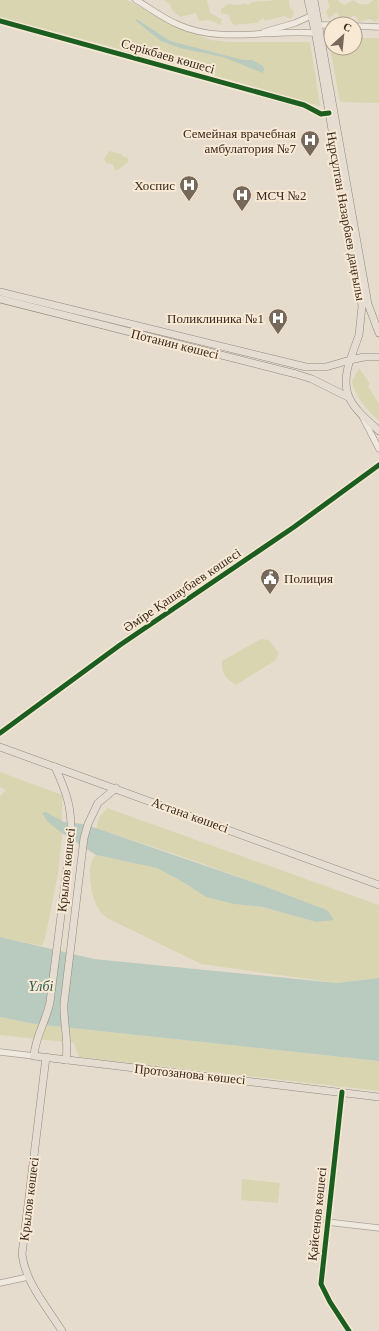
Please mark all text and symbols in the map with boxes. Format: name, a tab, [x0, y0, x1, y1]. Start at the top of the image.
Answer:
north arrow	[323, 16, 363, 56]
text: С	[341, 20, 354, 34]
street label: Серікбаев көшесі	[120, 35, 217, 77]
place label: Семейная врачебная амбулатория №7	[183, 126, 296, 156]
hospital icon: Семейная врачебная амбулатория №7	[299, 129, 321, 157]
street label: Нұрсұлтан Назарбаев даңғылы	[324, 130, 368, 302]
hospital icon: Хоспис	[178, 174, 200, 202]
place label: Хоспис	[134, 178, 175, 193]
hospital icon: МСЧ №2	[231, 184, 253, 212]
place label: МСЧ №2	[256, 188, 307, 203]
hospital icon: Поликлиника №1	[267, 307, 289, 335]
place label: Поликлиника №1	[167, 311, 264, 326]
street label: Потанин көшесі	[130, 326, 221, 362]
street label: Әміре Қашаубаев көшесі	[120, 545, 244, 635]
public building icon: Полиция	[259, 567, 281, 595]
place label: Полиция	[284, 571, 333, 586]
street label: Астана көшесі	[150, 794, 231, 836]
street label: Крылов көшесі	[54, 827, 78, 913]
water label: Үлбі	[29, 979, 54, 994]
street label: Протозанова көшесі	[134, 1061, 247, 1087]
street label: Крылов көшесі	[16, 1156, 42, 1242]
street label: Қайсенов көшесі	[305, 1166, 329, 1262]

